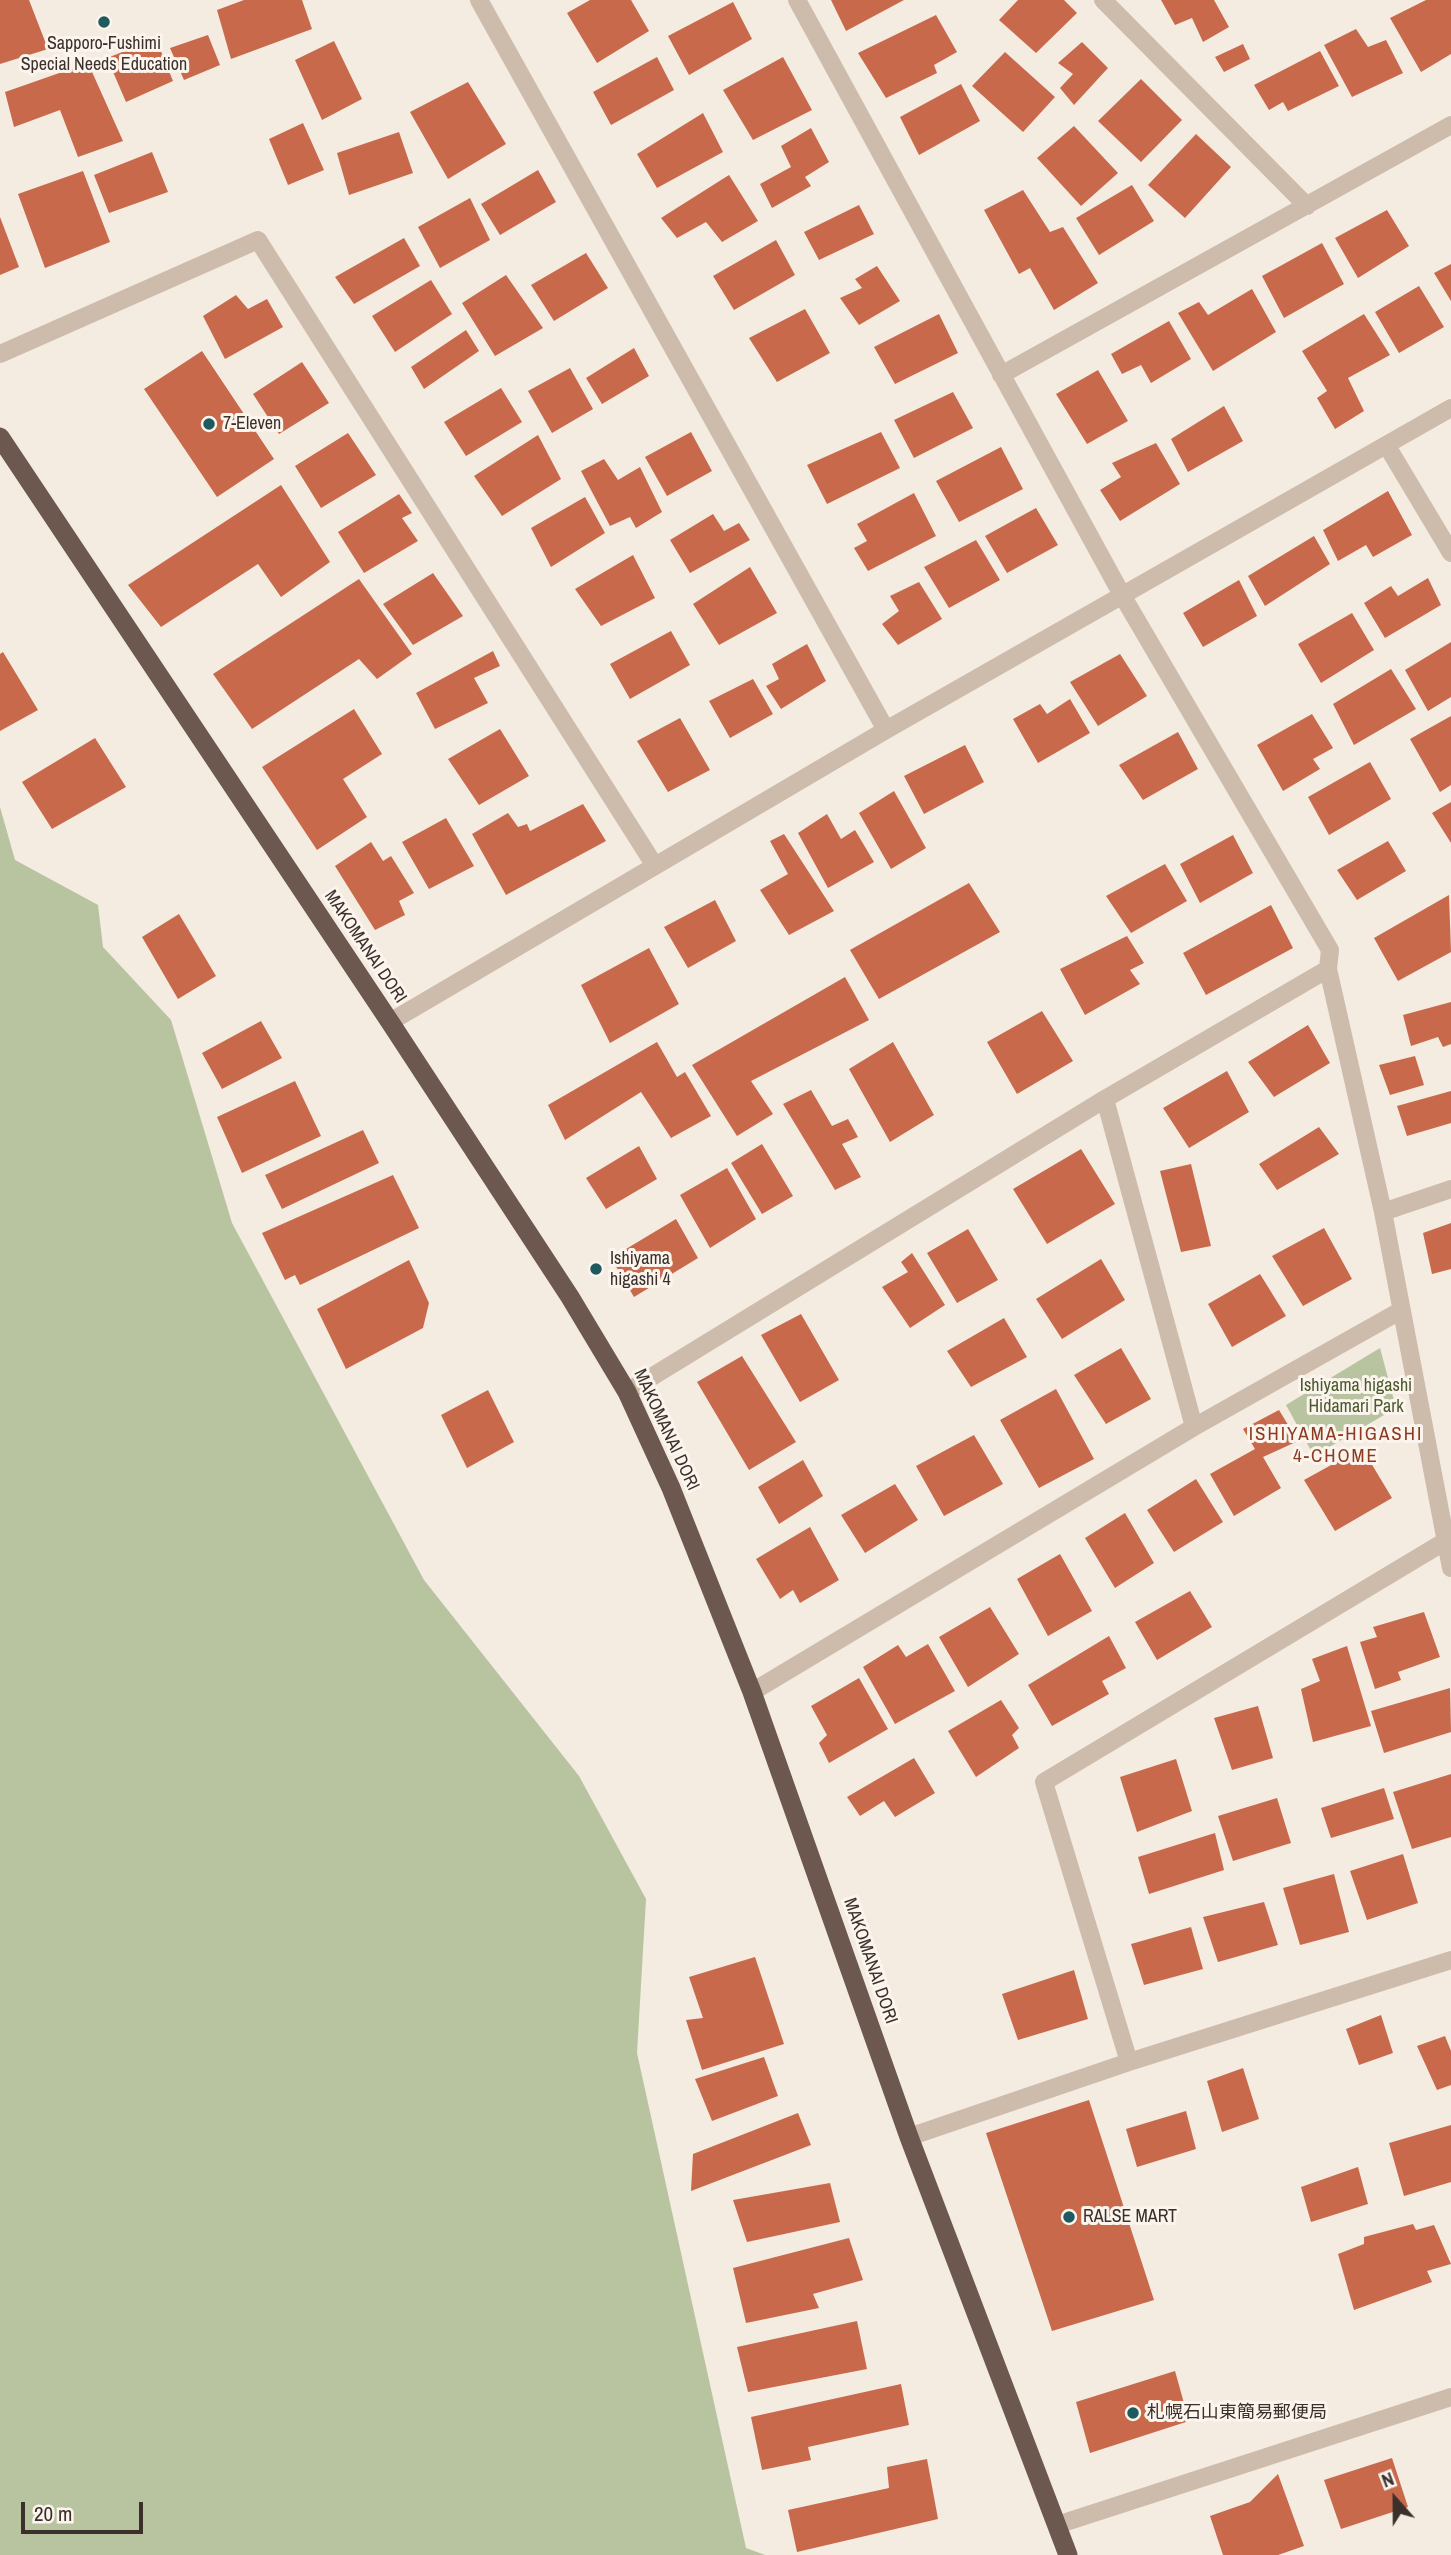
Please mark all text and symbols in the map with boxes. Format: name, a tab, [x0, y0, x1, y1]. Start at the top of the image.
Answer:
marker: Sapporo-Fushimi Special Needs Education	[96, 14, 112, 30]
place label: Sapporo-Fushimi Special Needs Education	[21, 33, 187, 76]
place label: 7-Eleven	[223, 413, 281, 435]
marker: 7-Eleven	[201, 416, 217, 432]
street label: MAKOMANAI DORI	[319, 887, 411, 1007]
place label: Ishiyama higashi 4	[610, 1248, 671, 1290]
marker: Ishiyama higashi 4	[588, 1261, 604, 1277]
street label: MAKOMANAI DORI	[628, 1366, 704, 1494]
park label: Ishiyama higashi Hidamari Park	[1300, 1375, 1412, 1418]
district label: ISHIYAMA-HIGASHI 4-CHOME	[1251, 1424, 1421, 1468]
street label: MAKOMANAI DORI	[838, 1895, 902, 2027]
place label: RALSE MART	[1083, 2206, 1177, 2228]
marker: RALSE MART	[1061, 2209, 1077, 2225]
place label: 札幌石山東簡易郵便局	[1147, 2402, 1327, 2424]
marker: 札幌石山東簡易郵便局	[1125, 2405, 1141, 2421]
north arrow	[1360, 2464, 1430, 2534]
text: N	[1378, 2465, 1397, 2494]
scale bar	[24, 2488, 147, 2532]
text: 20 m	[34, 2499, 72, 2528]

